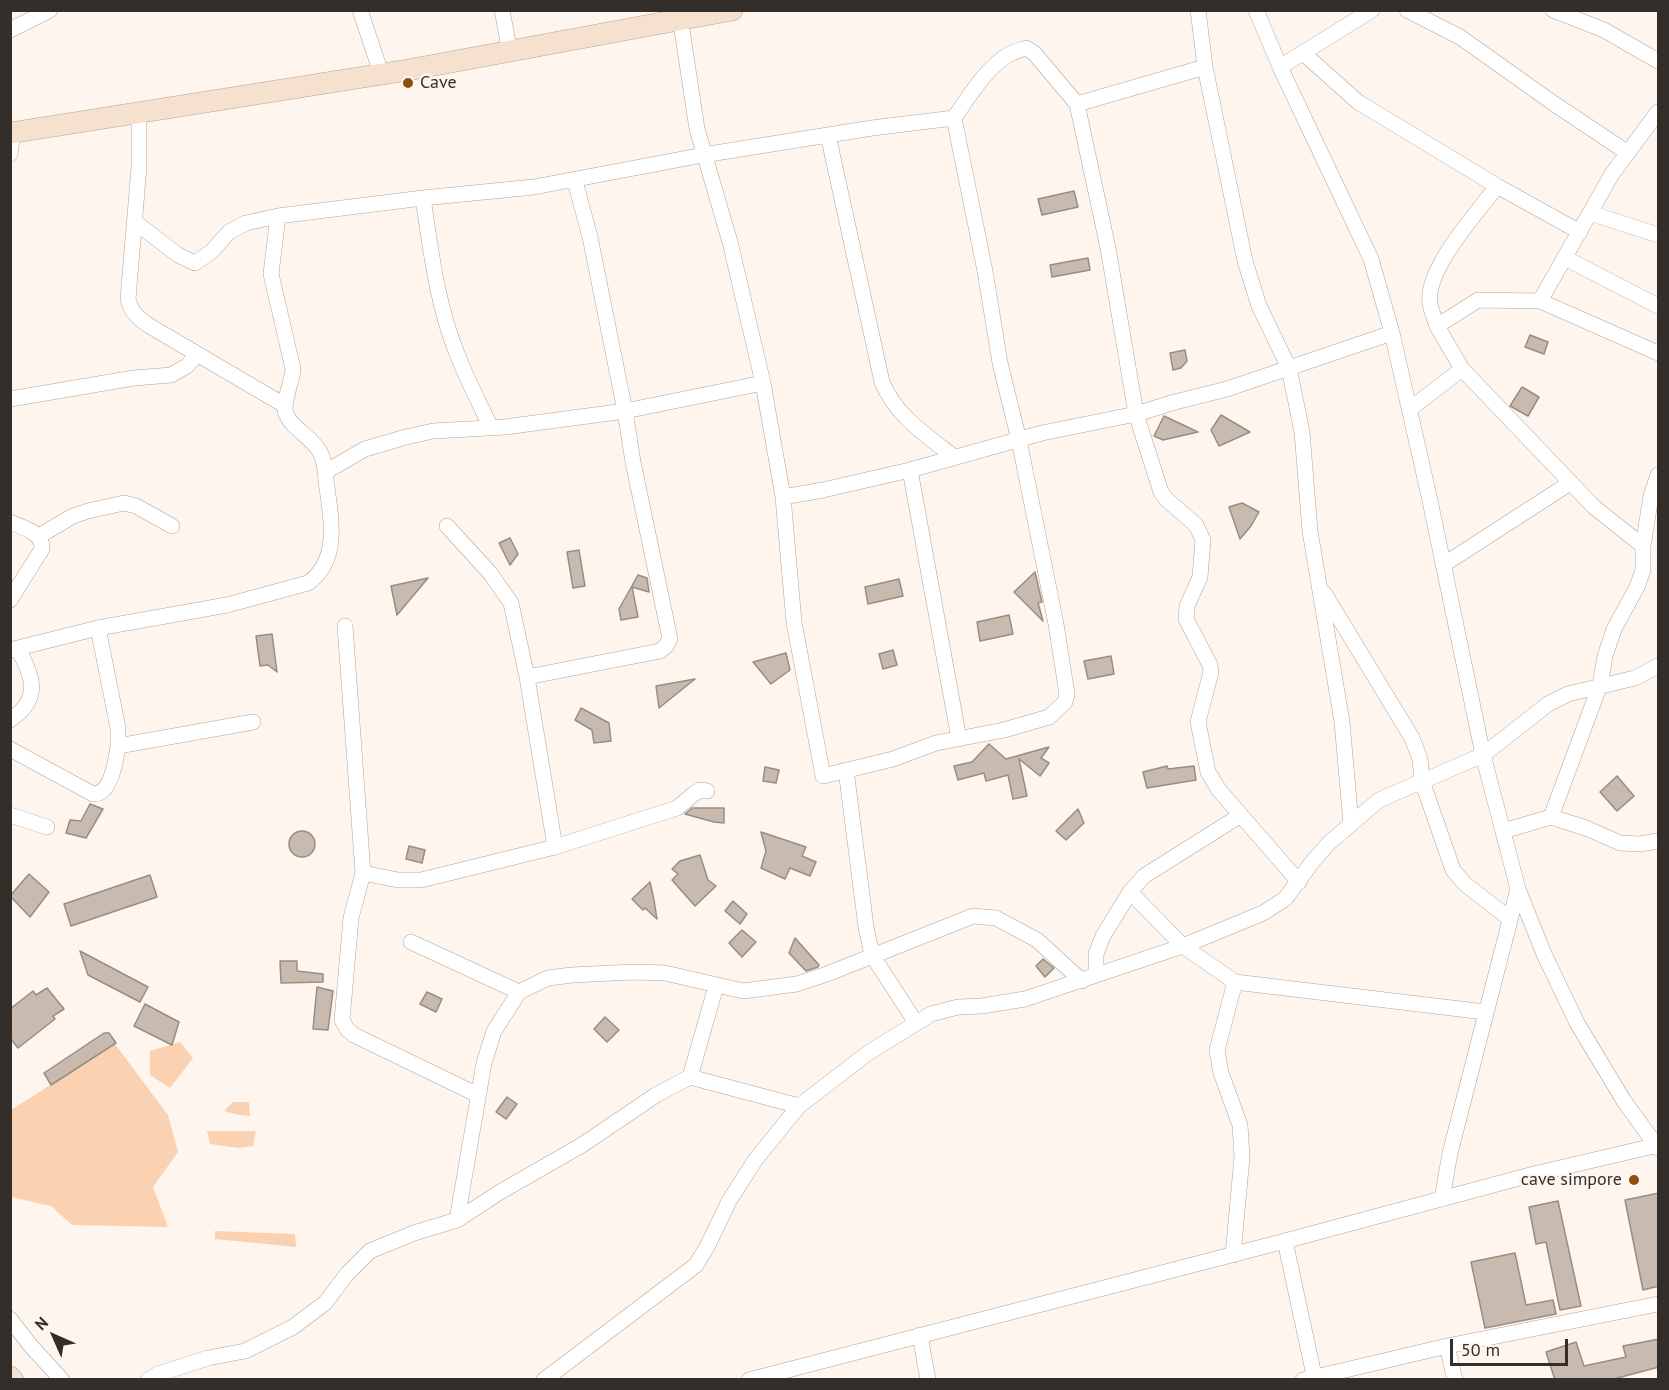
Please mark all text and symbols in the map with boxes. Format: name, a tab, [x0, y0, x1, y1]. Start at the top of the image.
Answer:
place label: Cave	[420, 72, 457, 94]
marker: Cave	[401, 76, 415, 90]
place label: cave simpore	[1521, 1169, 1622, 1191]
marker: cave simpore	[1627, 1173, 1641, 1187]
north arrow	[24, 1306, 84, 1366]
text: N	[30, 1312, 52, 1334]
scale bar	[1453, 1327, 1572, 1365]
text: 50 m	[1461, 1338, 1500, 1361]

